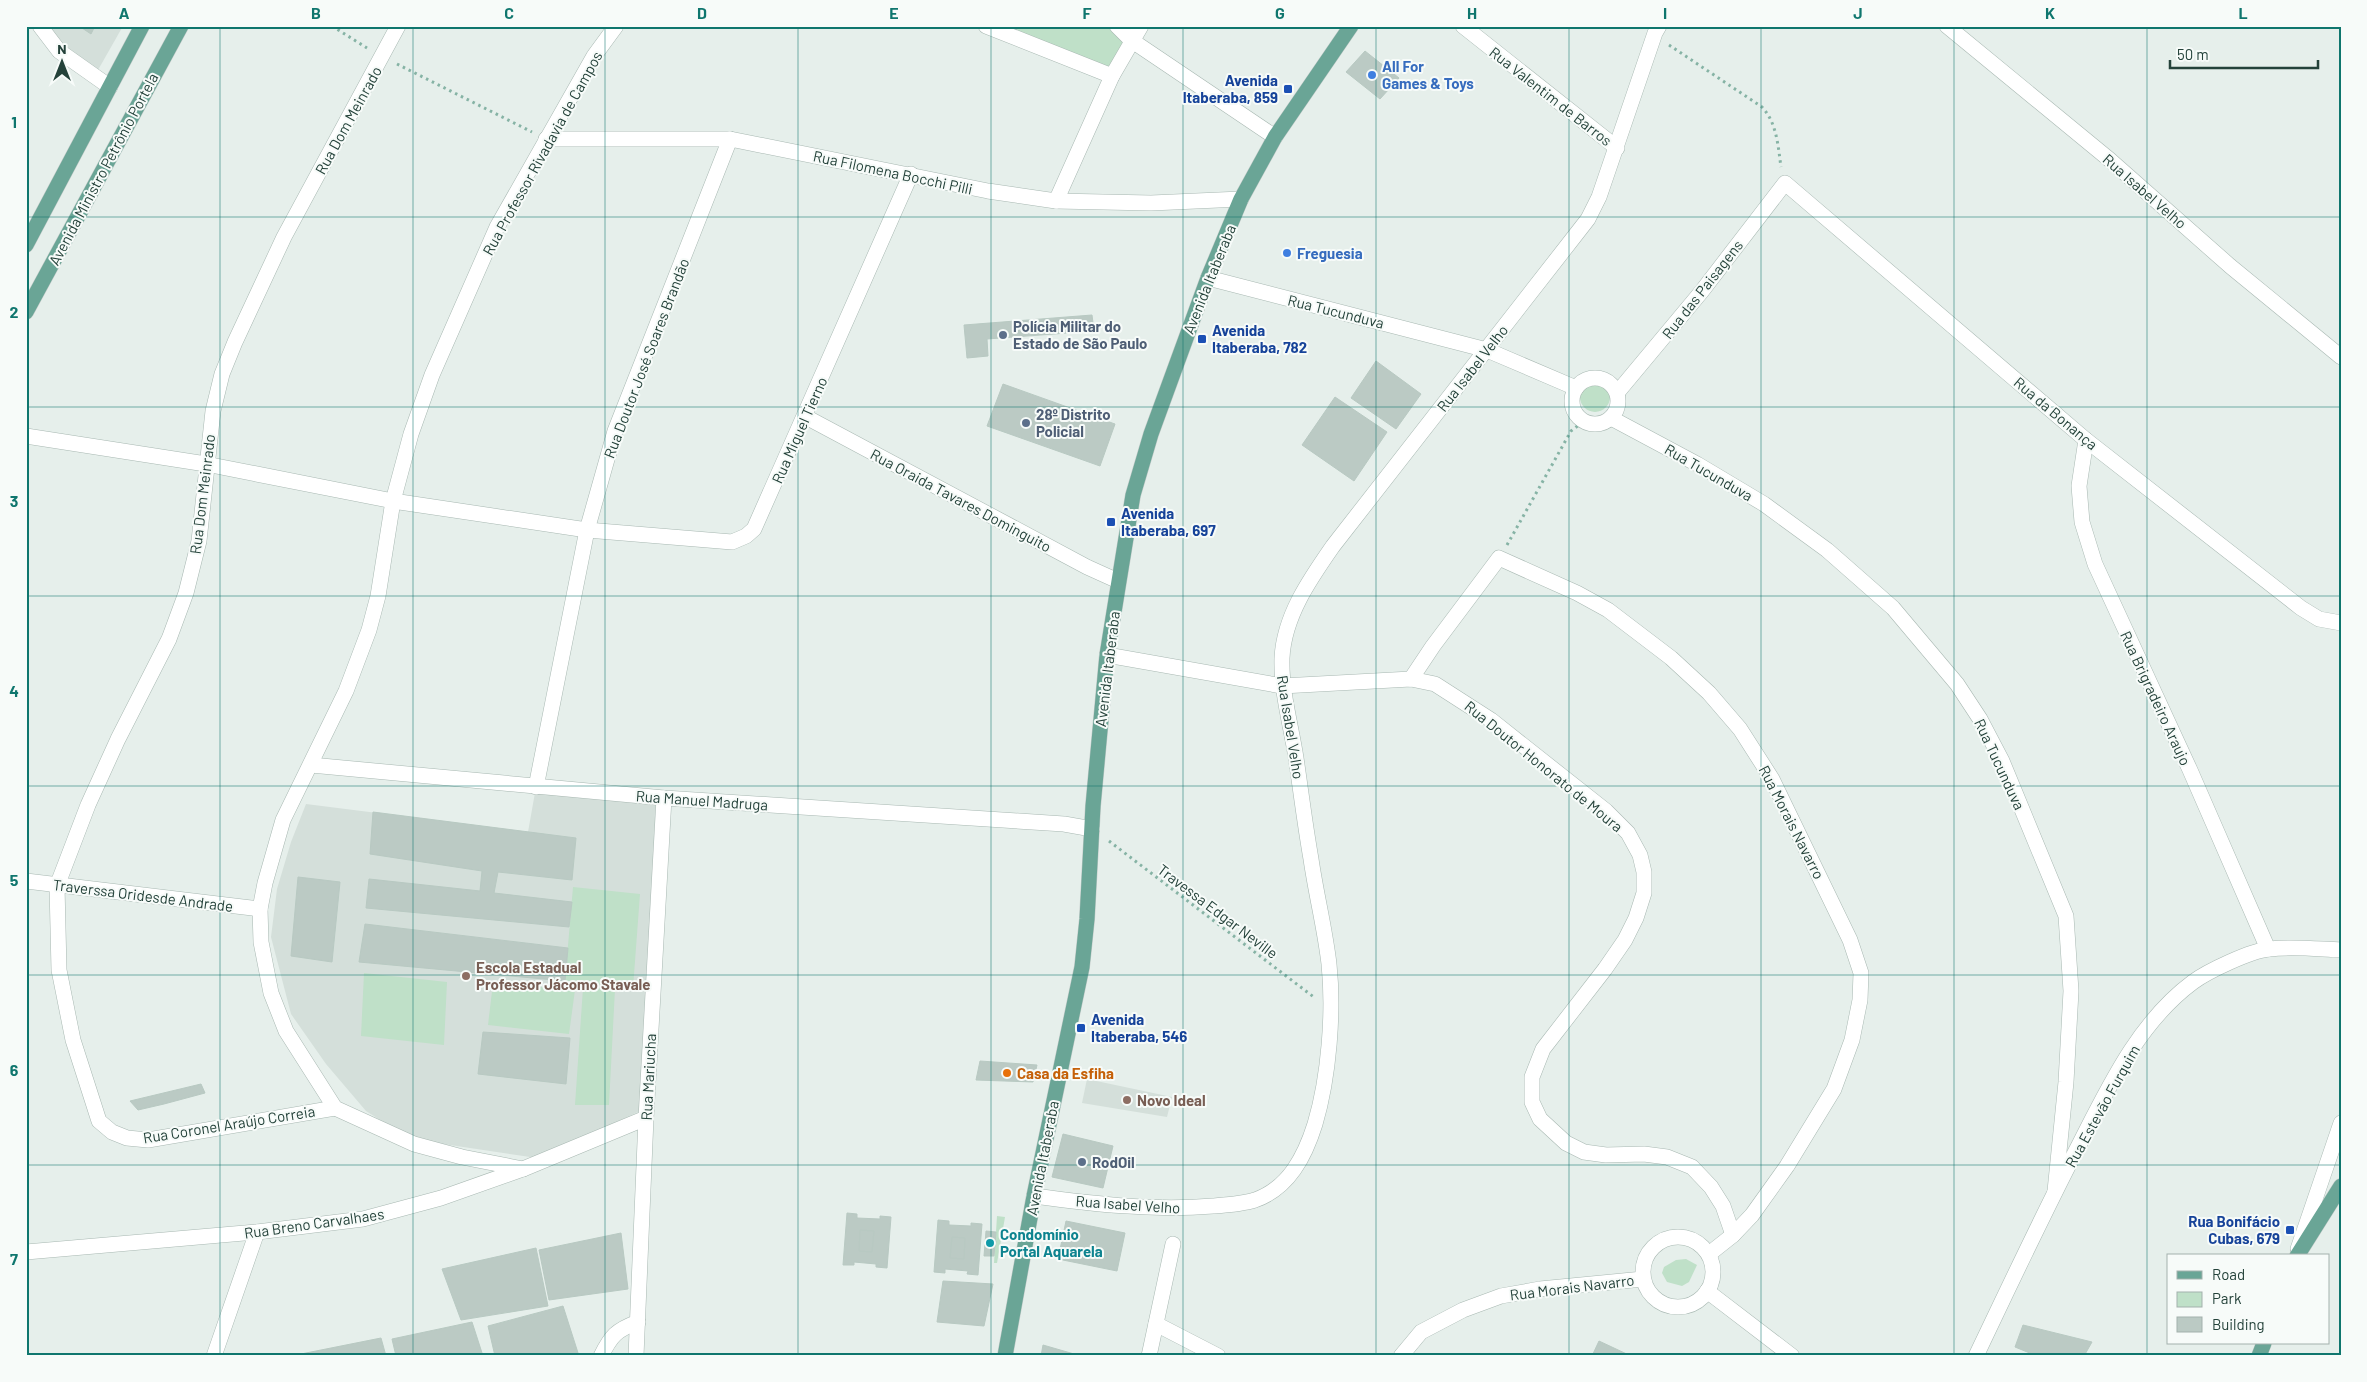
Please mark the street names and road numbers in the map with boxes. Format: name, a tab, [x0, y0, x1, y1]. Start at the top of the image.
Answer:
street label: Rua Valentim de Barros	[1486, 43, 1616, 149]
street label: Rua Professor Rivadavia de Campos	[478, 48, 606, 258]
street label: Rua Dom Meinrado	[311, 63, 385, 177]
street label: Avenida Ministro Petrônio Portela	[45, 70, 161, 268]
street label: Rua Filomena Bocchi Pilli	[812, 146, 974, 198]
street label: Rua Isabel Velho	[2100, 150, 2190, 232]
street label: Avenida Itaberaba	[1179, 222, 1239, 336]
street label: Rua das Paisagens	[1658, 236, 1746, 342]
street label: Rua Doutor José Soares Brandão	[599, 255, 693, 461]
street label: Rua Tucunduva	[1286, 290, 1386, 332]
street label: Rua Isabel Velho	[1433, 321, 1511, 415]
street label: Rua da Bonança	[2011, 373, 2101, 453]
street label: Rua Miguel Tierno	[767, 374, 831, 486]
street label: Rua Dom Meinrado	[186, 433, 218, 555]
street label: Rua Tucunduva	[1662, 440, 1756, 504]
street label: Rua Oraida Tavares Dominguito	[868, 445, 1054, 555]
street label: Avenida Itaberaba	[1091, 610, 1123, 728]
street label: Rua Brigradeiro Araujo	[2117, 628, 2195, 768]
street label: Rua Isabel Velho	[1274, 674, 1308, 780]
street label: Rua Doutor Honorato de Moura	[1461, 697, 1627, 835]
street label: Rua Tucunduva	[1971, 716, 2029, 812]
street label: Rua Morais Navarro	[1756, 762, 1828, 882]
street label: Rua Manuel Madruga	[635, 786, 769, 814]
street label: Travessa Edgar Neville	[1154, 860, 1282, 962]
street label: Traverssa Oridesde Andrade	[52, 875, 234, 915]
street label: Rua Mariucha	[637, 1033, 659, 1121]
street label: Rua Estevão Furquim	[2061, 1042, 2143, 1170]
street label: Avenida Itaberaba	[1022, 1099, 1062, 1217]
street label: Rua Coronel Araújo Correia	[142, 1102, 316, 1146]
street label: Rua Isabel Velho	[1075, 1191, 1181, 1217]
street label: Rua Breno Carvalhaes	[243, 1204, 385, 1242]
street label: Rua Morais Navarro	[1509, 1270, 1635, 1304]

